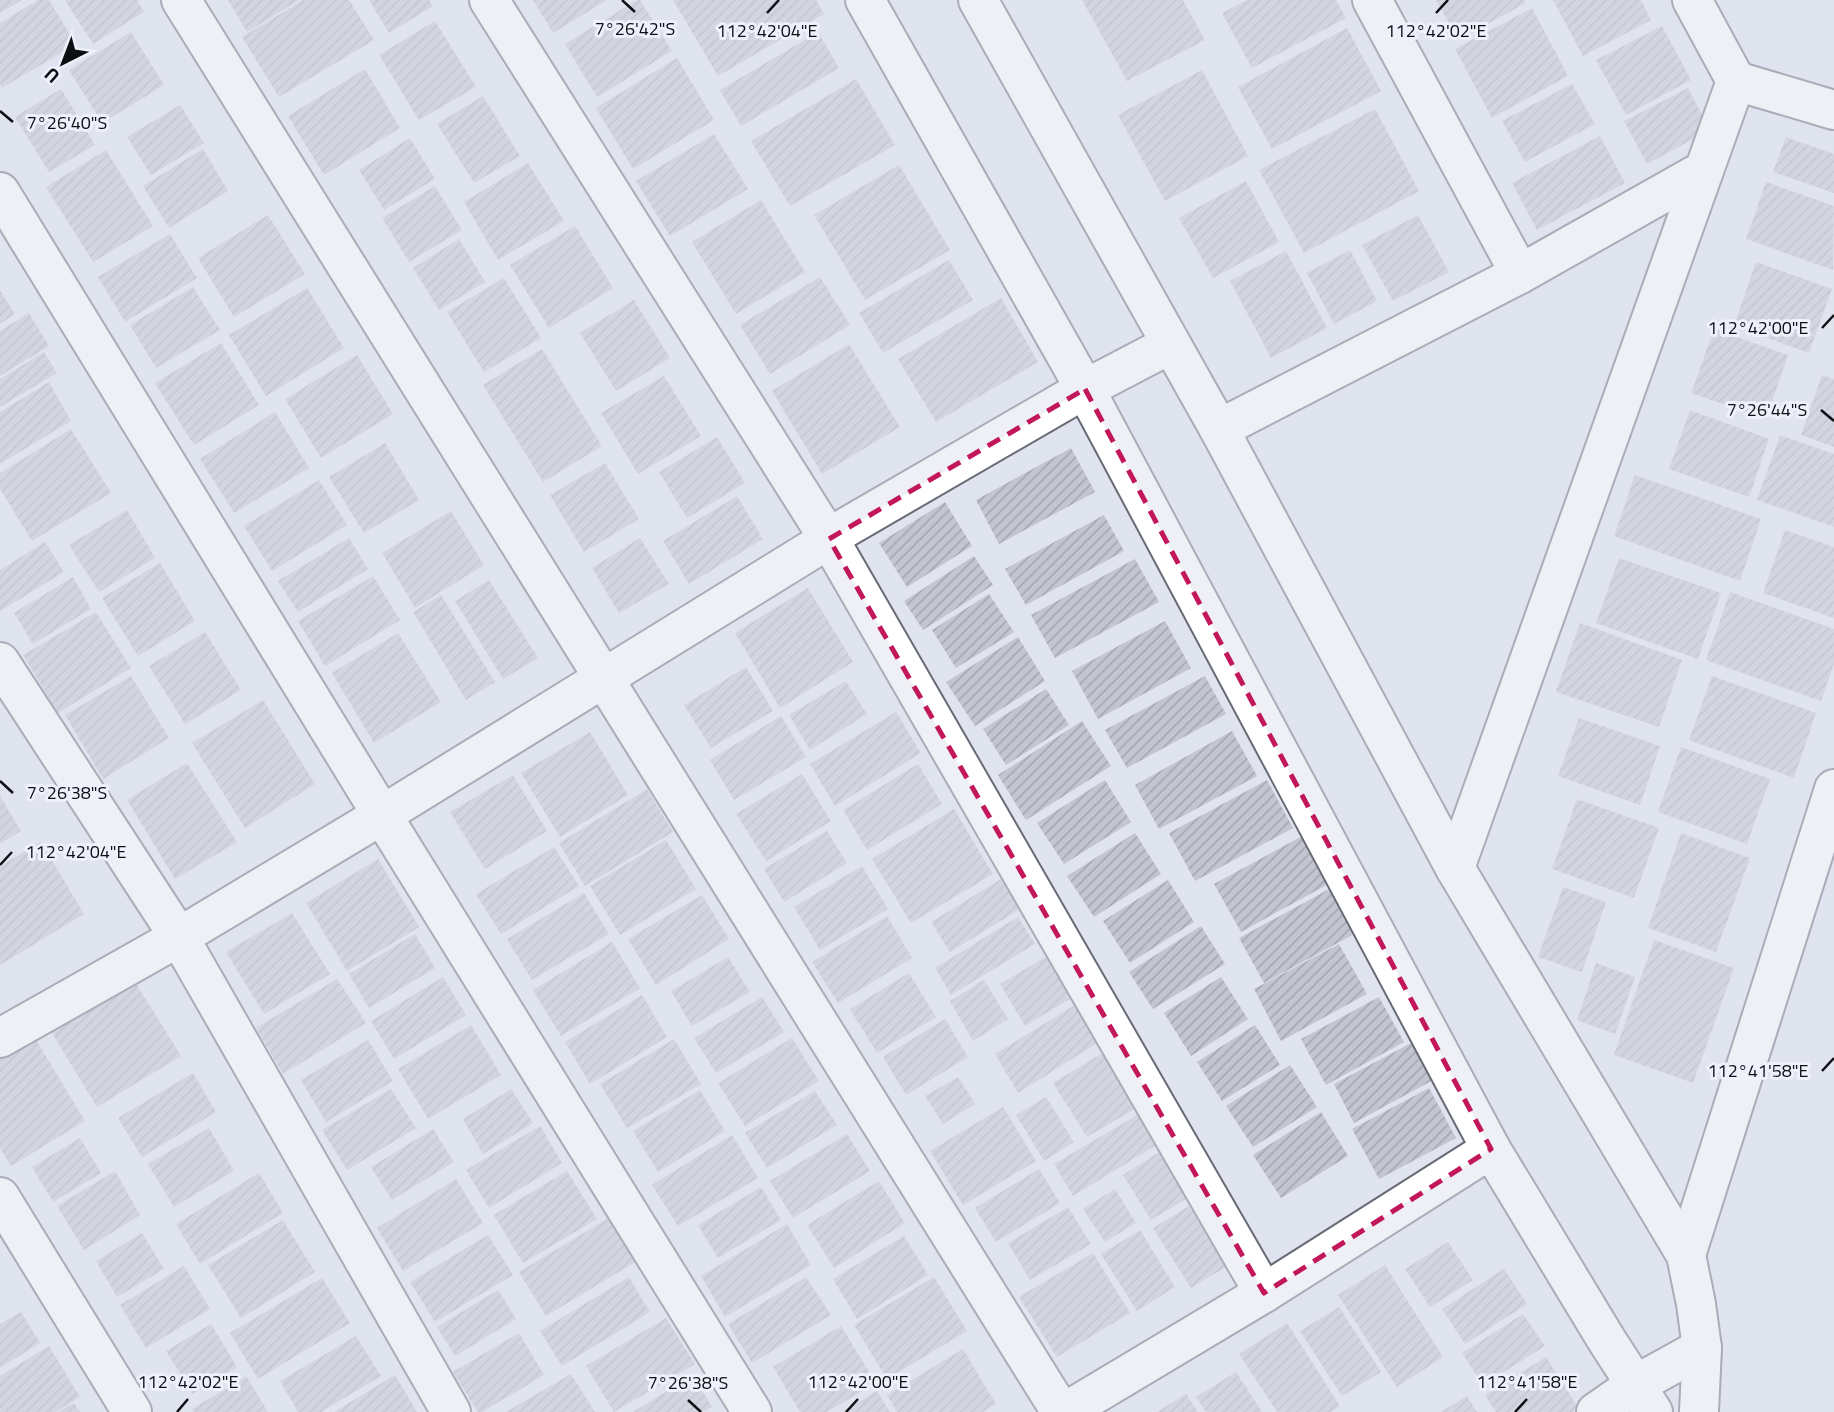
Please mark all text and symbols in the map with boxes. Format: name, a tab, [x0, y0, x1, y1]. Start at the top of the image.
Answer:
text: 7°26'42"S	[595, 15, 675, 42]
text: 112°42'04"E	[716, 17, 818, 44]
text: 112°42'02"E	[1385, 17, 1487, 44]
north arrow	[28, 28, 98, 98]
text: U	[37, 61, 66, 91]
text: 7°26'40"S	[27, 109, 107, 136]
text: 112°42'00"E	[1707, 314, 1809, 341]
text: 7°26'44"S	[1727, 396, 1807, 423]
text: 7°26'38"S	[27, 779, 107, 806]
text: 112°42'04"E	[25, 838, 127, 865]
text: 112°41'58"E	[1707, 1057, 1809, 1084]
text: 112°42'02"E	[137, 1368, 239, 1395]
text: 112°42'00"E	[807, 1368, 909, 1395]
text: 112°41'58"E	[1476, 1368, 1578, 1395]
text: 7°26'38"S	[648, 1369, 728, 1396]

